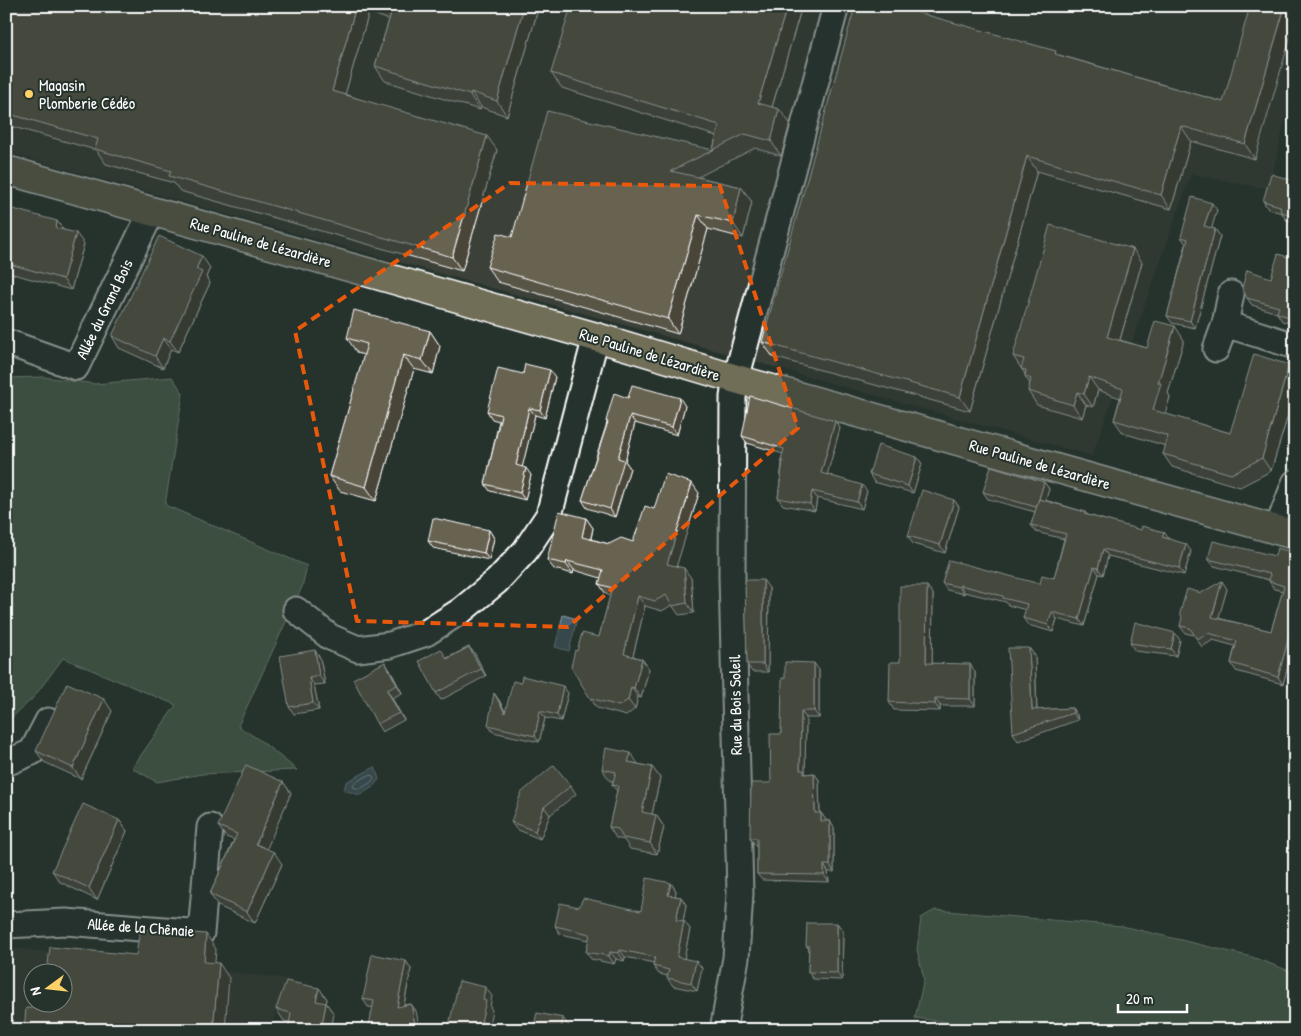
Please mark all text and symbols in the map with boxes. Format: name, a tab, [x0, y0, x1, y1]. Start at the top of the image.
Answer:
place label: Magasin Plomberie Cédéo	[39, 74, 136, 114]
marker: Magasin Plomberie Cédéo	[23, 88, 35, 100]
street label: Rue Pauline de Lézardière	[188, 211, 335, 273]
street label: Allée du Grand Bois	[70, 255, 138, 363]
street label: Rue Pauline de Lézardière	[577, 322, 724, 386]
street label: Rue Pauline de Lézardière	[967, 433, 1114, 495]
street label: Rue du Bois Soleil	[723, 654, 747, 755]
street label: Allée de la Chênaie	[87, 912, 196, 942]
north arrow	[22, 964, 72, 1014]
scale bar	[1118, 981, 1187, 1013]
text: N	[25, 985, 45, 998]
text: 20 m	[1126, 988, 1153, 1009]

